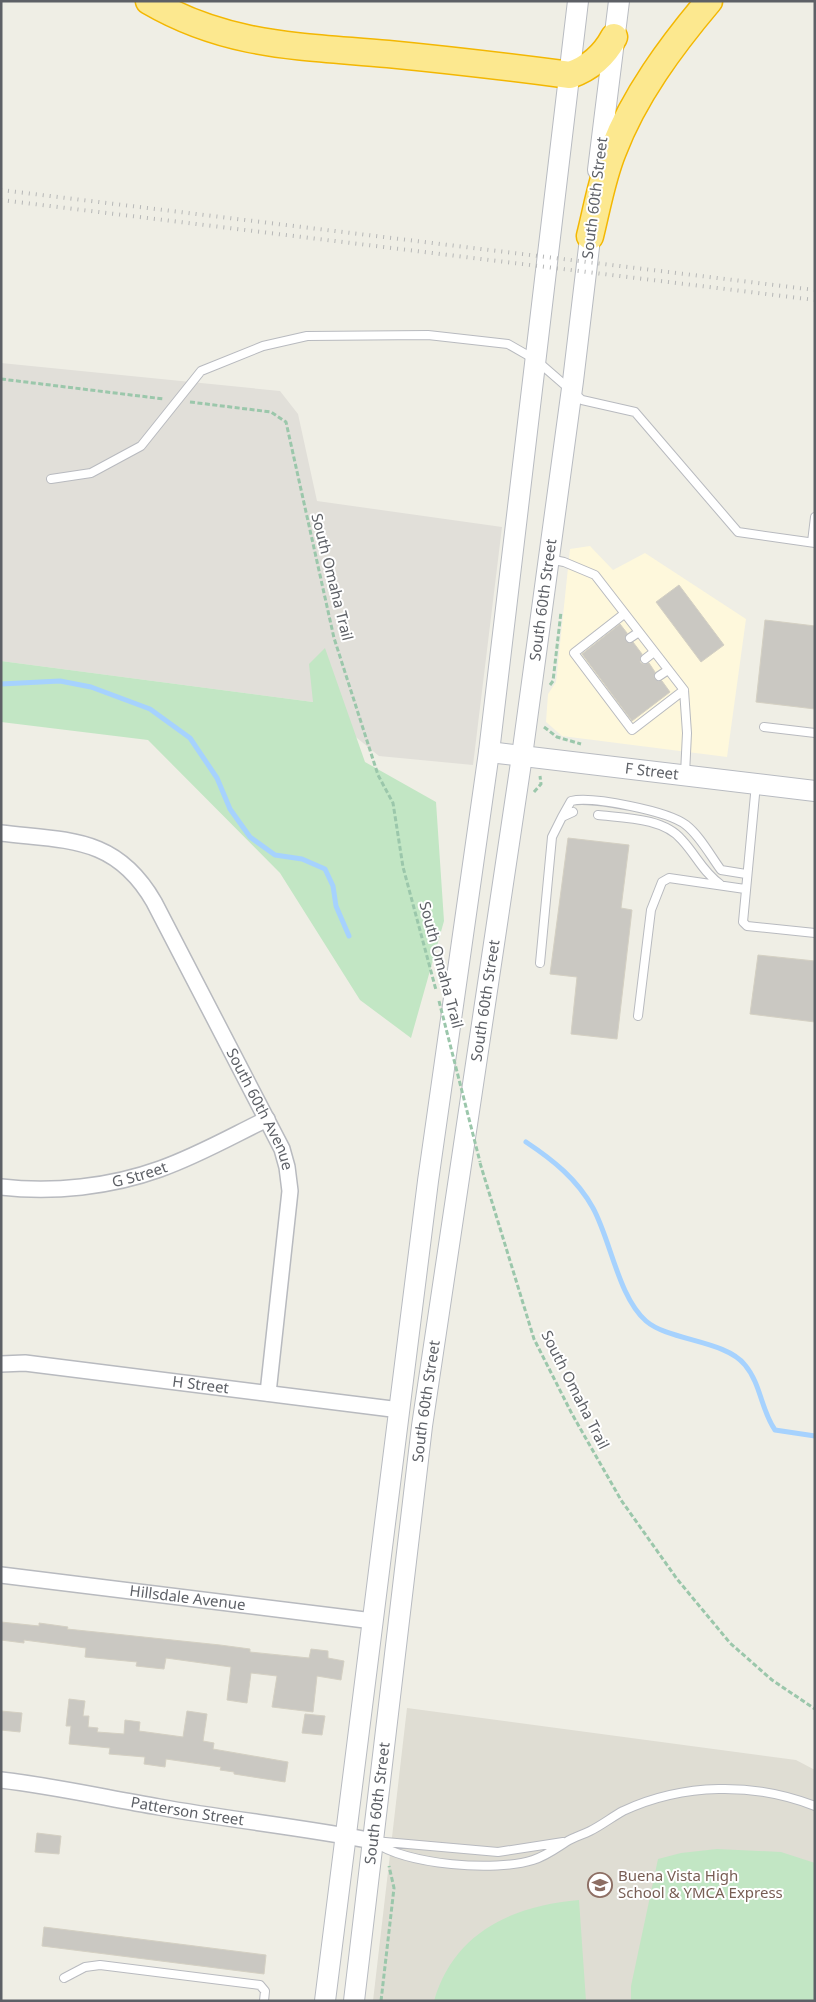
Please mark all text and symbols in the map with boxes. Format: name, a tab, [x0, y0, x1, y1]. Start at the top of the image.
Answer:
street label: South 60th Street	[577, 135, 611, 260]
street label: South Omaha Trail	[307, 511, 358, 643]
street label: South 60th Street	[524, 537, 561, 662]
street label: F Street	[624, 757, 680, 784]
street label: South Omaha Trail	[415, 899, 469, 1030]
street label: South 60th Street	[466, 938, 504, 1063]
street label: South 60th Avenue	[222, 1044, 298, 1172]
street label: G Street	[110, 1156, 170, 1191]
street label: South Omaha Trail	[537, 1327, 614, 1452]
street label: South 60th Street	[407, 1338, 444, 1463]
street label: H Street	[171, 1371, 231, 1398]
street label: Hillsdale Avenue	[129, 1580, 247, 1614]
street label: South 60th Street	[359, 1740, 394, 1865]
street label: Patterson Street	[129, 1791, 246, 1829]
place label: Buena Vista High School & YMCA Express	[618, 1865, 783, 1902]
school or university icon: Buena Vista High School & YMCA Express	[587, 1872, 613, 1898]

